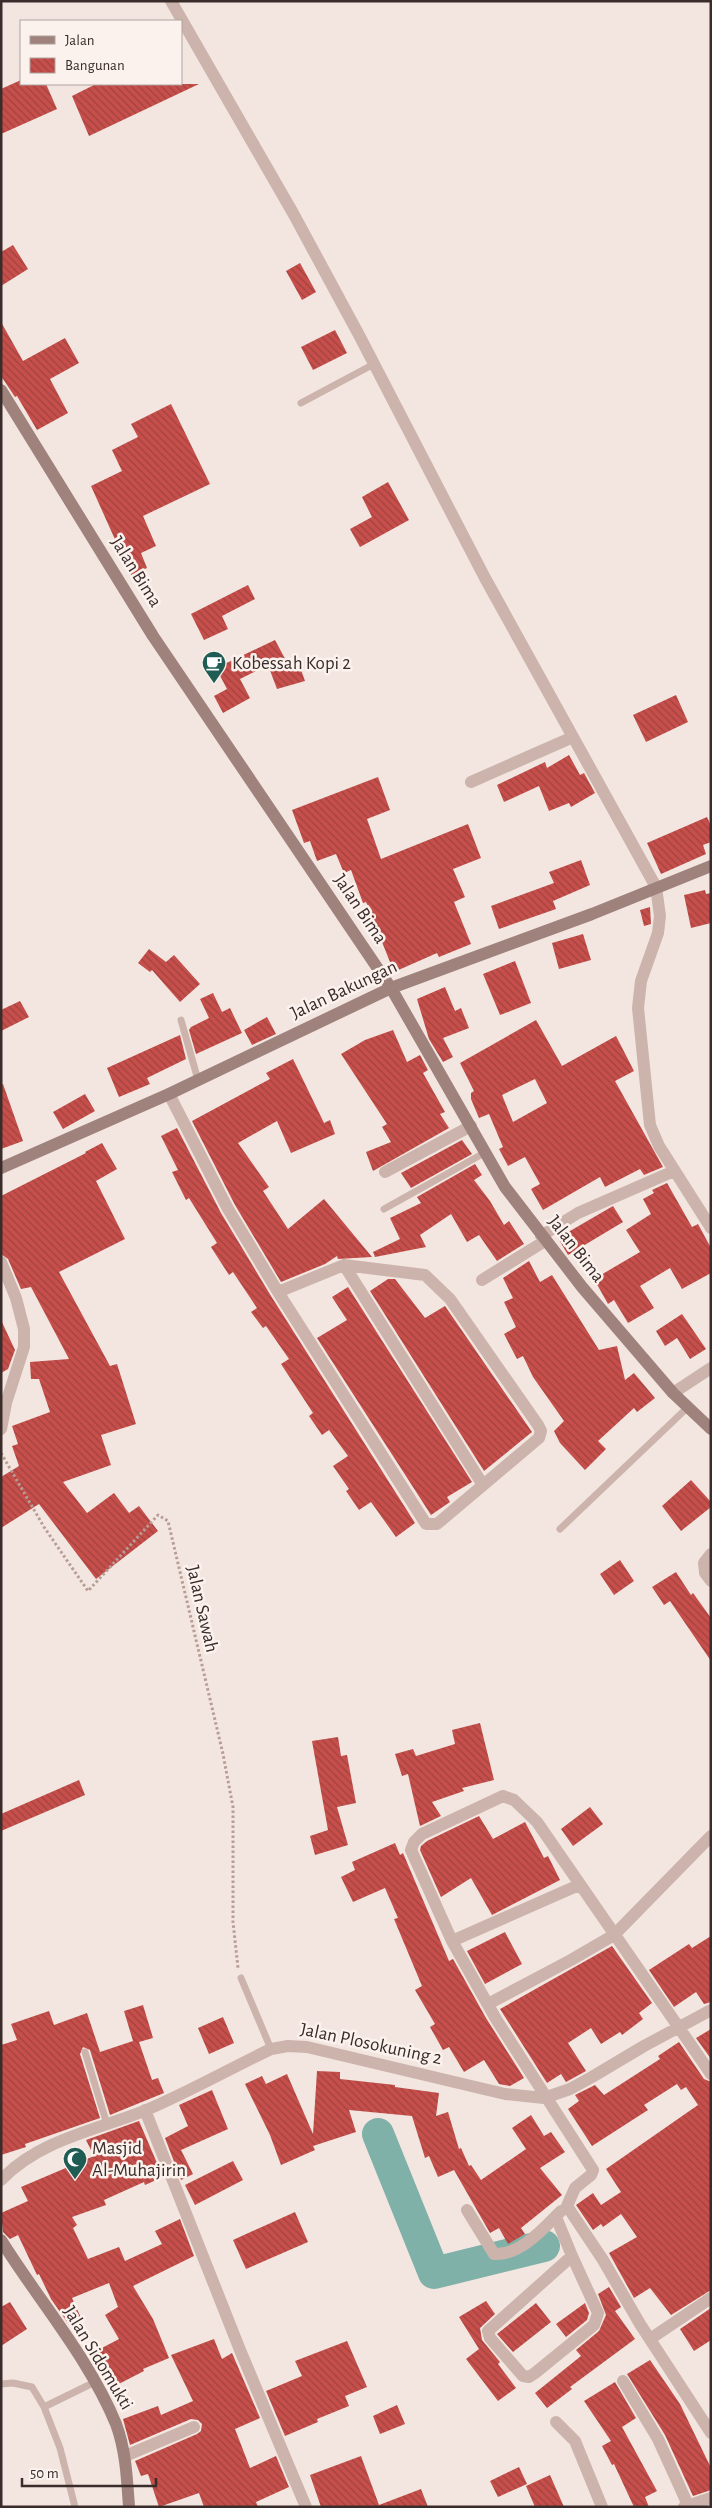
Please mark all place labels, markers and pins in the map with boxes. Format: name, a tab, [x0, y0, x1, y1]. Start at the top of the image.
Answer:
cafe icon: Kobessah Kopi 2	[201, 650, 227, 684]
place label: Kobessah Kopi 2	[232, 654, 351, 673]
place label: Masjid Al-Muhajirin	[92, 2139, 186, 2180]
mosque icon: Masjid Al-Muhajirin	[62, 2146, 88, 2180]

